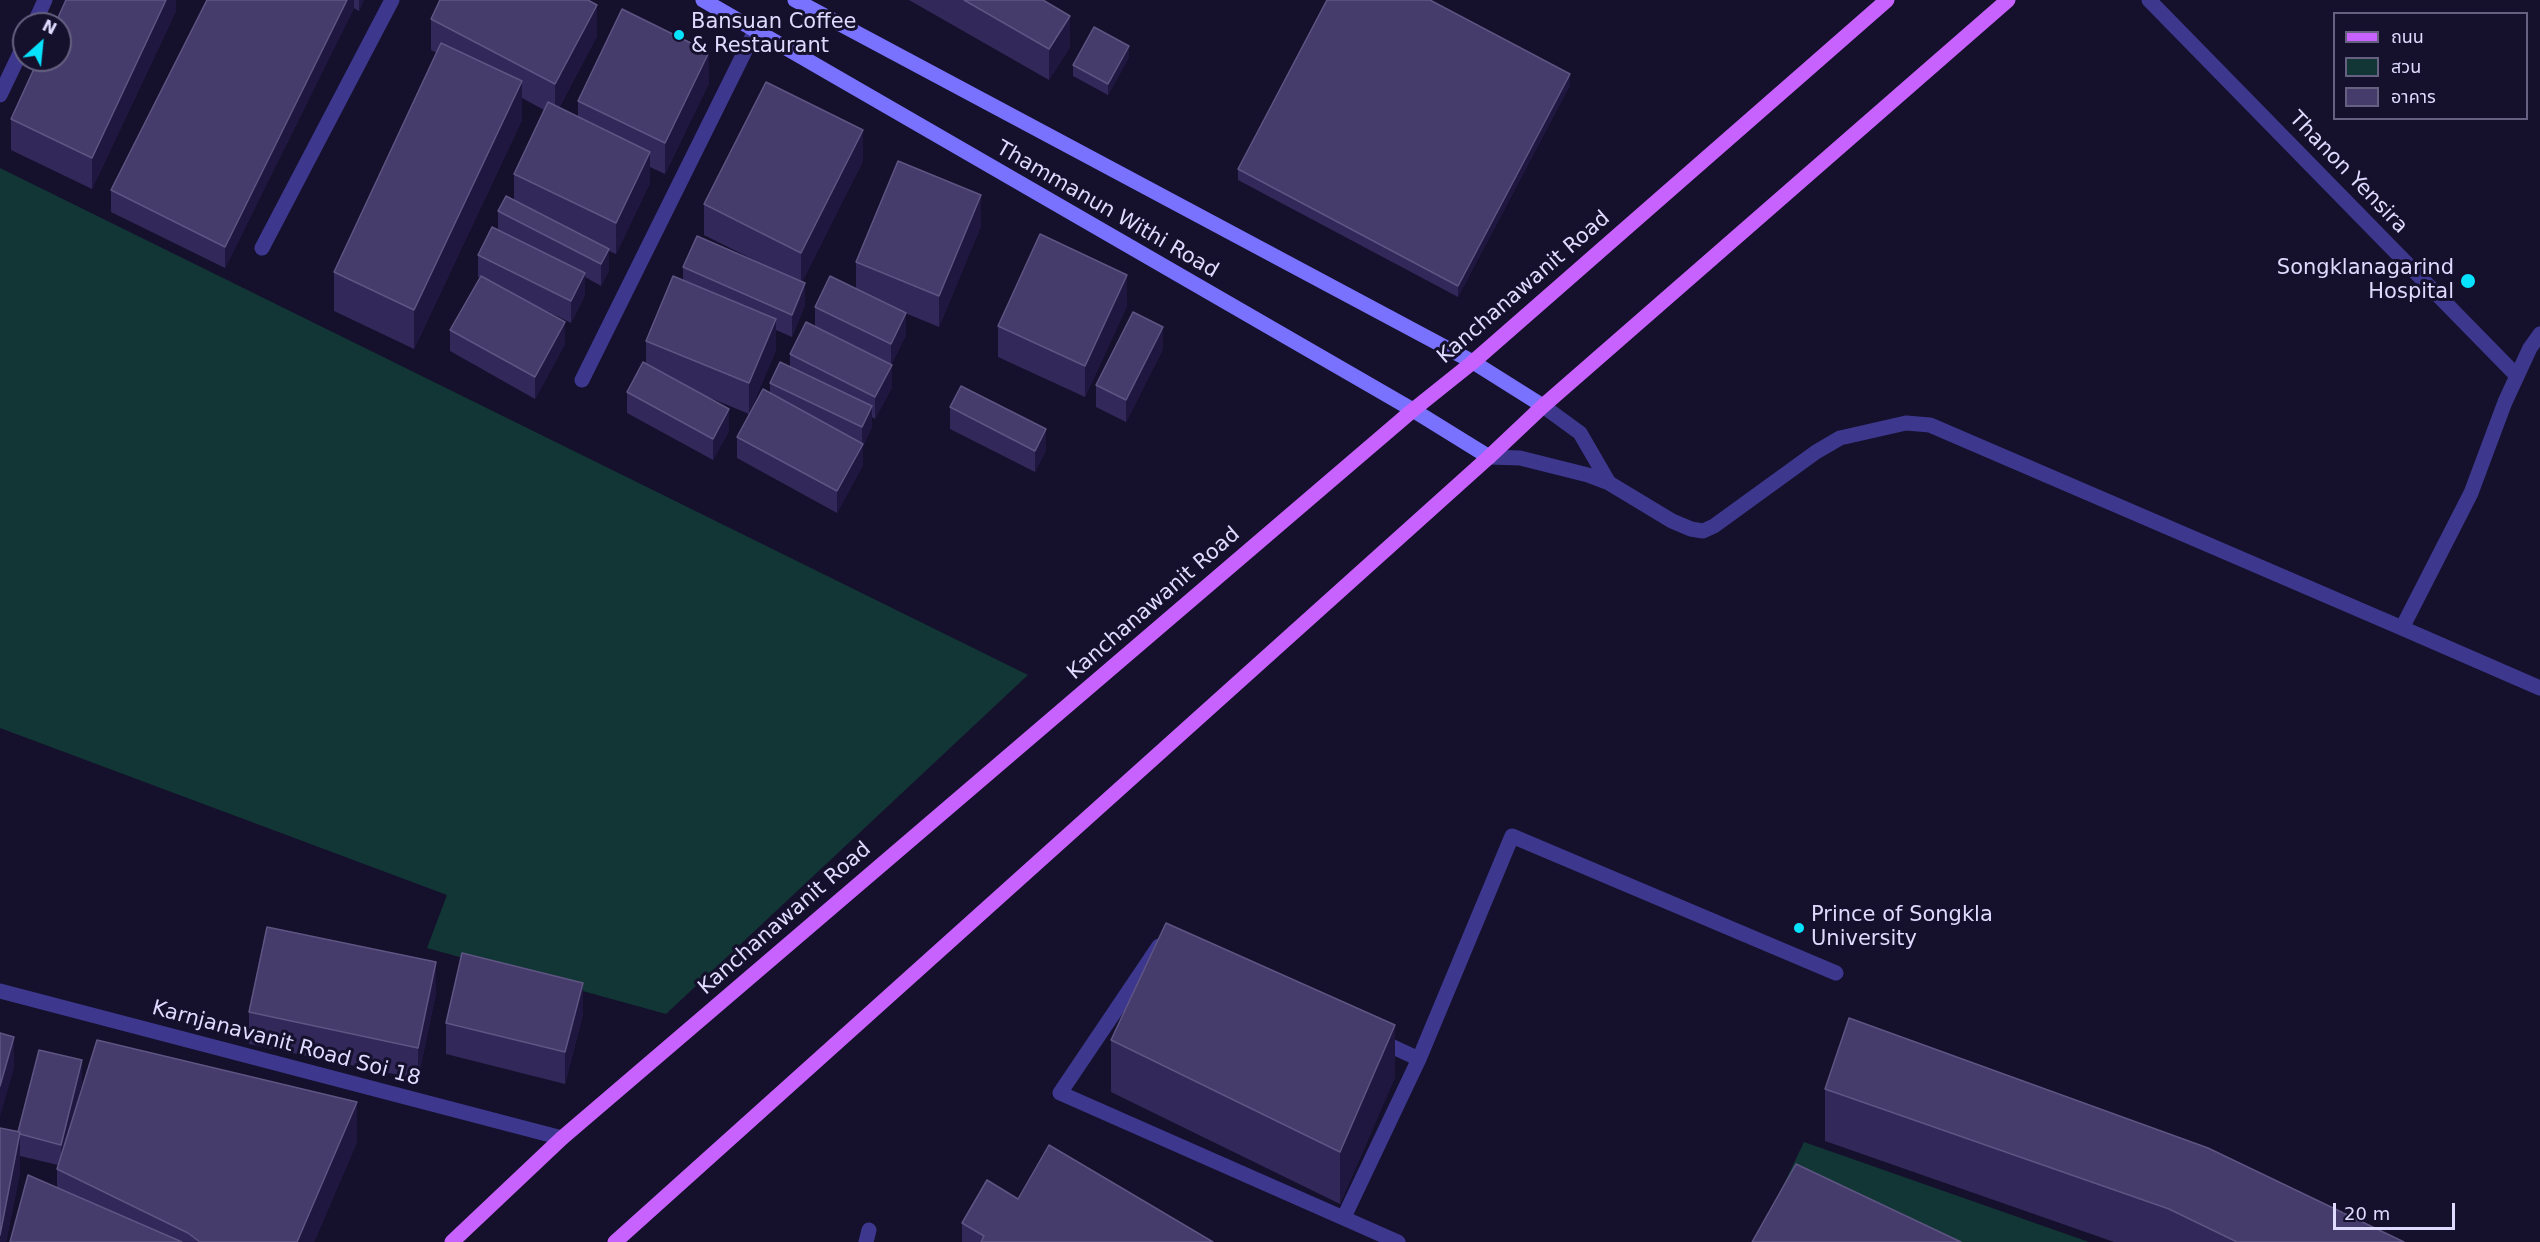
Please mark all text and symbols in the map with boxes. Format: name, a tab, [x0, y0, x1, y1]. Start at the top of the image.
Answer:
place label: Bansuan Coffee & Restaurant	[691, 10, 857, 60]
north arrow	[12, 12, 72, 72]
legend	[2333, 12, 2528, 120]
text: N	[39, 16, 60, 39]
text: ถนน	[2391, 26, 2424, 47]
marker: Bansuan Coffee & Restaurant	[672, 28, 686, 42]
text: สวน	[2391, 56, 2421, 77]
text: อาคาร	[2391, 86, 2436, 107]
street label: Thanon Yensira	[2283, 107, 2413, 239]
street label: Thammanun Withi Road	[991, 136, 1223, 284]
street label: Kanchanawanit Road	[1433, 206, 1615, 370]
place label: Songklanagarind Hospital	[2277, 256, 2454, 306]
marker: Songklanagarind Hospital	[2459, 272, 2477, 290]
street label: Kanchanawanit Road	[1063, 522, 1245, 686]
street label: Kanchanawanit Road	[694, 837, 876, 1001]
place label: Prince of Songkla University	[1811, 903, 1993, 953]
marker: Prince of Songkla University	[1792, 921, 1806, 935]
street label: Karnjanavanit Road Soi 18	[149, 996, 423, 1092]
scale bar	[2336, 1191, 2458, 1229]
text: 20 m	[2344, 1203, 2390, 1224]

